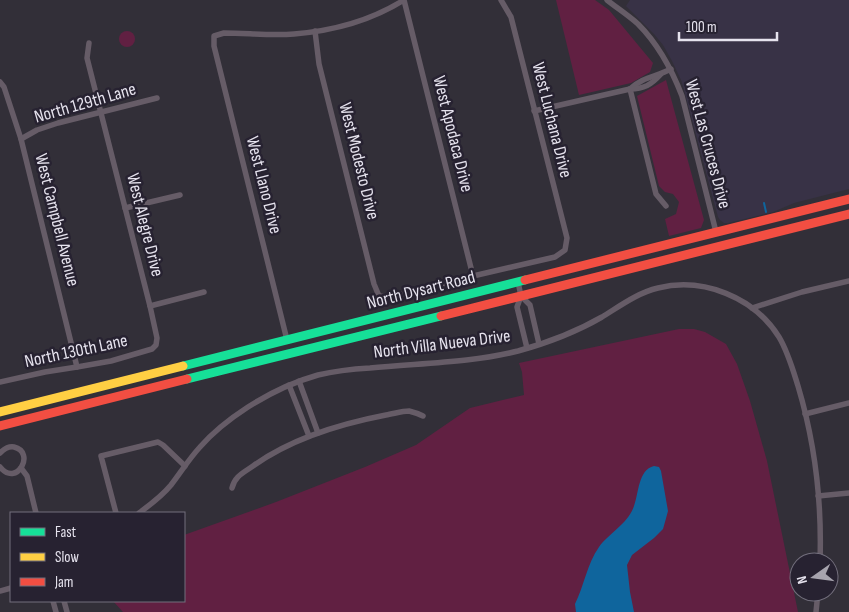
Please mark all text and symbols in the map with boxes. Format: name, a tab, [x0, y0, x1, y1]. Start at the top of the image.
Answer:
scale bar	[679, 10, 776, 42]
text: 100 m	[686, 18, 717, 37]
street label: West Luchana Drive	[527, 60, 577, 180]
street label: West Apodaca Drive	[428, 74, 478, 194]
street label: West Las Cruces Drive	[681, 77, 735, 211]
street label: North 129th Lane	[32, 78, 138, 128]
street label: West Modesto Drive	[334, 100, 384, 222]
street label: West Llano Drive	[242, 134, 286, 236]
street label: West Campbell Avenue	[30, 151, 84, 289]
street label: West Alegre Drive	[122, 171, 168, 279]
street label: North Dysart Road	[365, 266, 477, 314]
street label: North Villa Nueva Drive	[372, 325, 512, 363]
street label: North 130th Lane	[23, 330, 129, 372]
legend	[10, 512, 185, 602]
text: Fast	[55, 523, 77, 542]
text: Slow	[55, 548, 79, 567]
north arrow	[789, 552, 839, 602]
text: Jam	[54, 573, 73, 592]
text: N	[793, 574, 811, 586]

